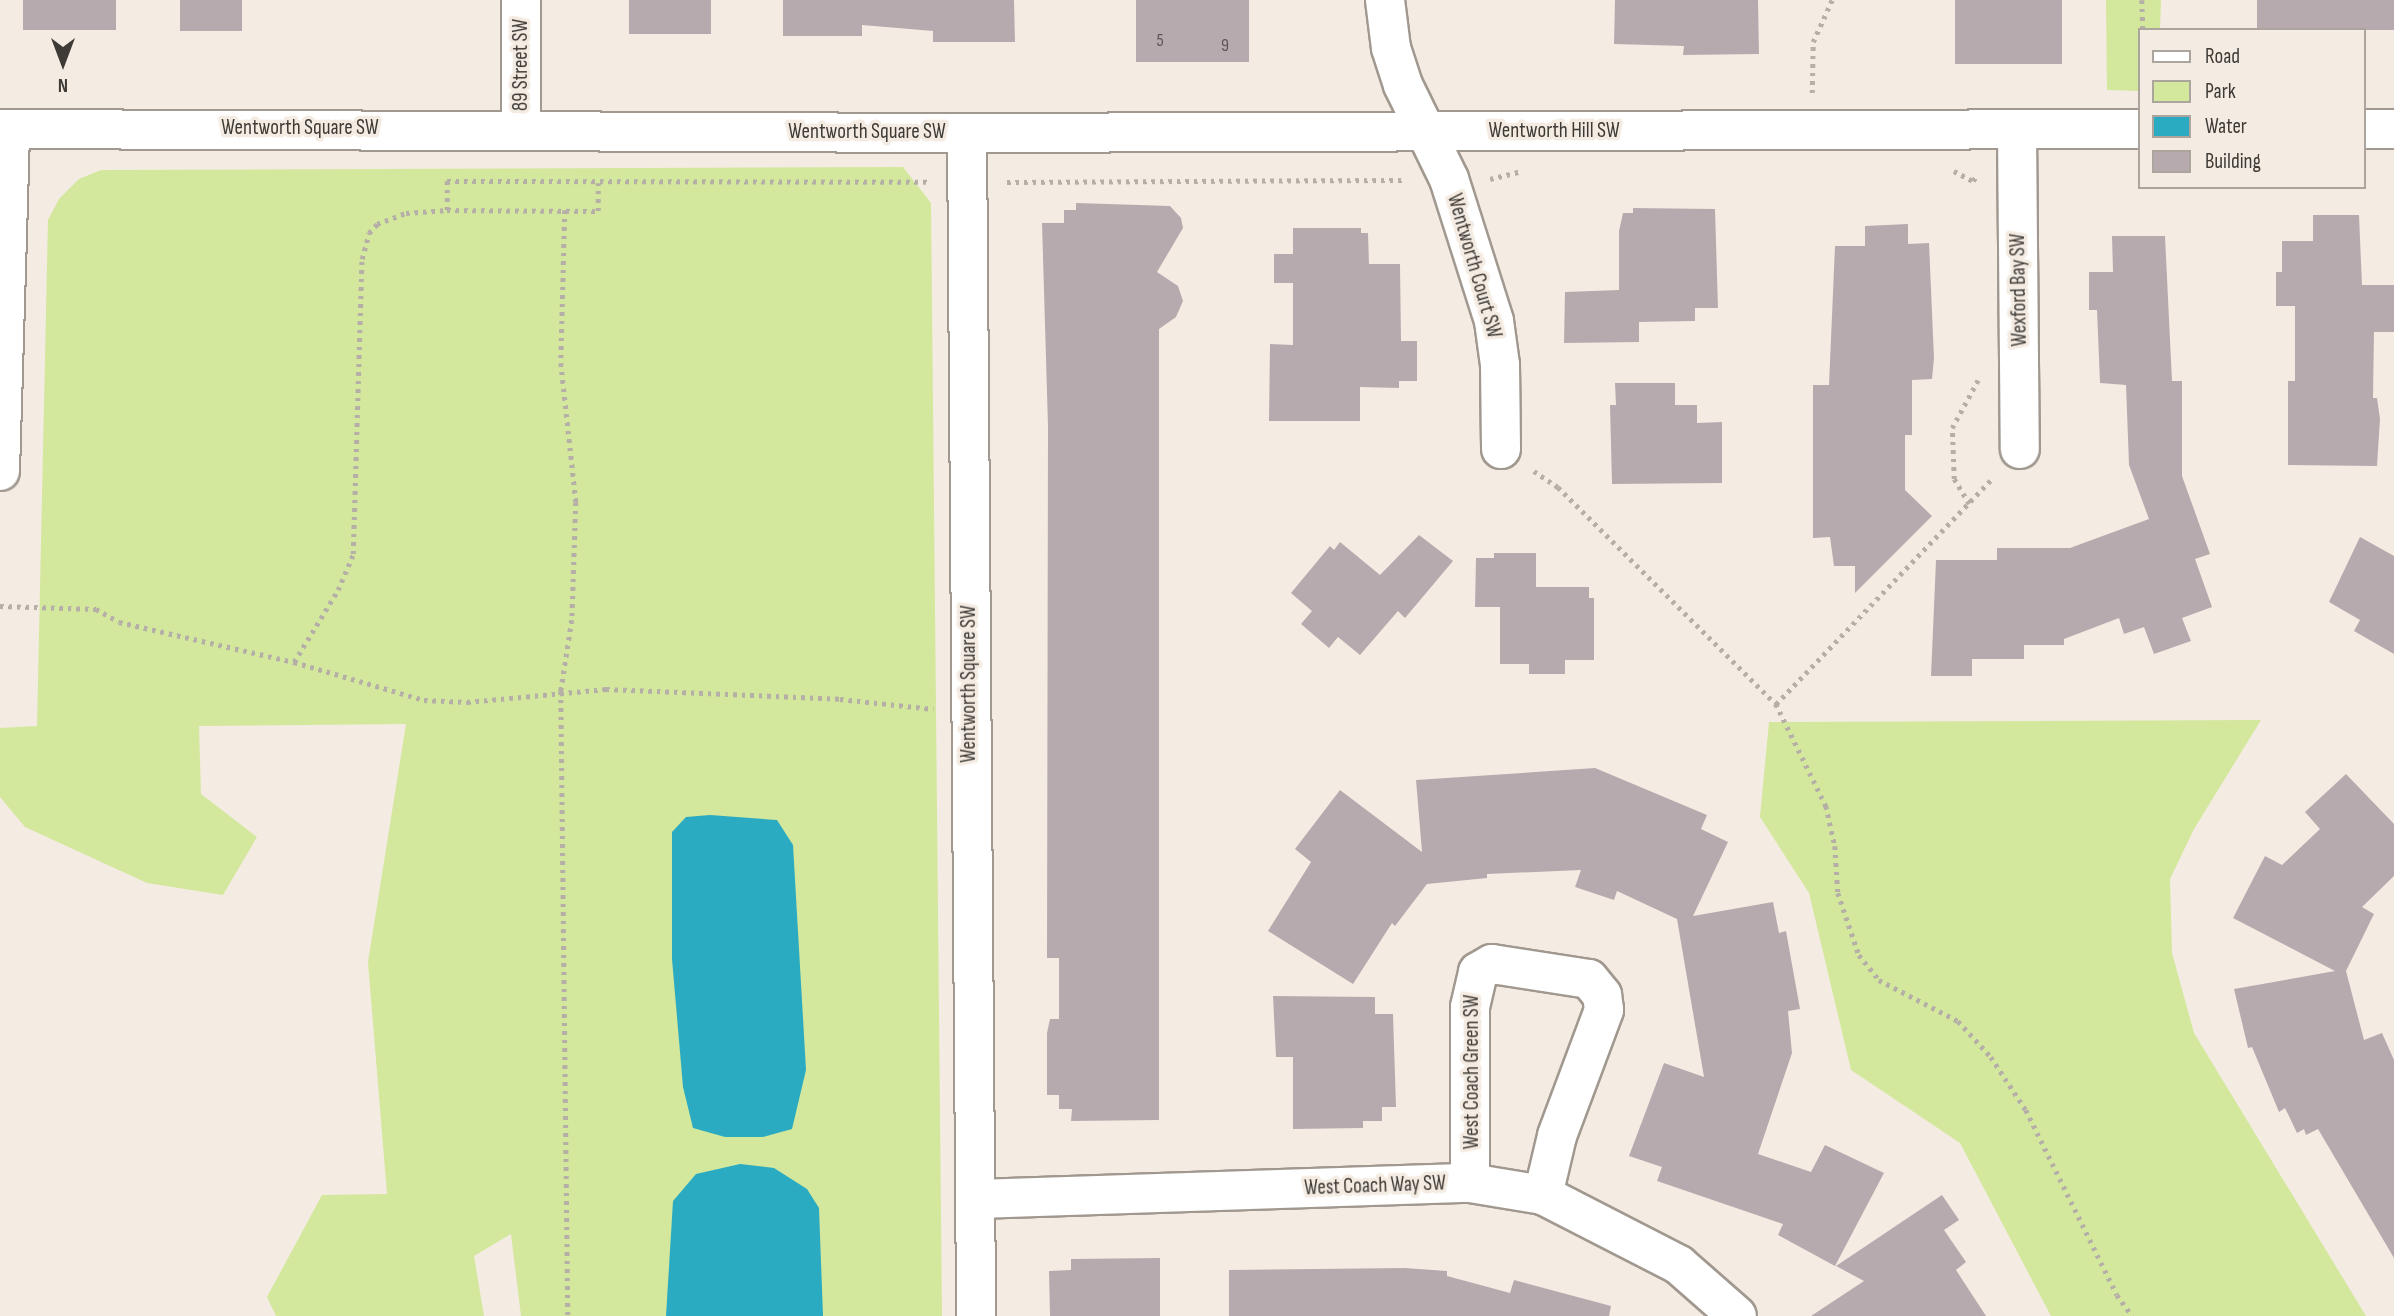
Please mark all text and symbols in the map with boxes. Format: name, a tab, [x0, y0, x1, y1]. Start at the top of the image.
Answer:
street label: 89 Street SW	[508, 19, 534, 111]
north arrow	[28, 28, 98, 98]
legend	[2138, 28, 2366, 189]
house number: 5	[1156, 30, 1164, 52]
house number: 9	[1221, 35, 1229, 57]
text: Road	[2205, 44, 2240, 69]
text: N	[58, 73, 68, 96]
text: Park	[2205, 79, 2236, 104]
text: Water	[2205, 114, 2247, 139]
street label: Wentworth Square SW	[221, 115, 379, 141]
street label: Wentworth Hill SW	[1488, 118, 1620, 144]
street label: Wentworth Square SW	[788, 119, 946, 145]
text: Building	[2205, 149, 2261, 174]
street label: Wentworth Court SW	[1441, 191, 1507, 341]
street label: Wexford Bay SW	[2005, 233, 2033, 347]
street label: Wentworth Square SW	[956, 605, 982, 763]
street label: West Coach Green SW	[1459, 995, 1485, 1149]
street label: West Coach Way SW	[1304, 1171, 1446, 1201]

